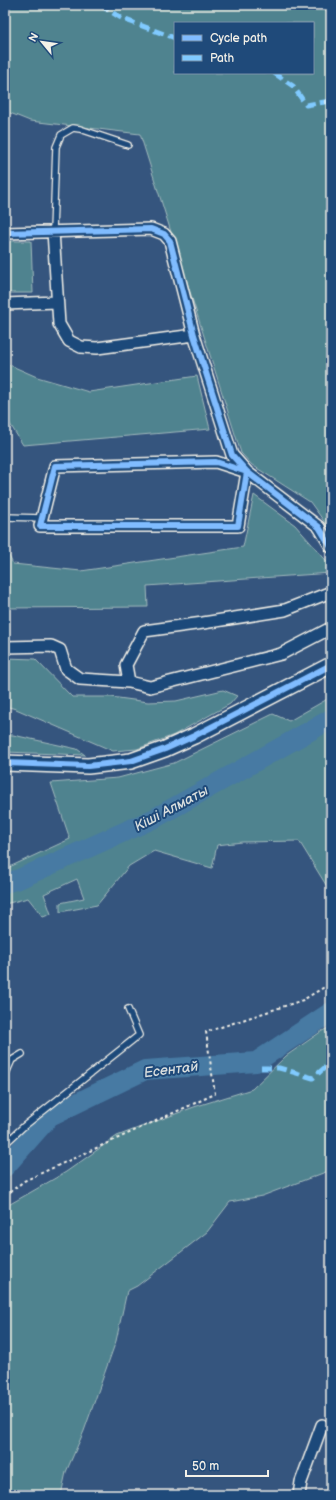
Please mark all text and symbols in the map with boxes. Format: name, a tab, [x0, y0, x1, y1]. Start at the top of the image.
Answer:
north arrow	[22, 22, 62, 62]
legend	[174, 22, 314, 74]
text: N	[26, 31, 41, 44]
text: Cycle path	[210, 31, 267, 46]
text: Path	[210, 51, 235, 66]
water label: Кіші Алматы	[131, 782, 211, 835]
water label: Есентай	[143, 1058, 199, 1081]
scale bar	[186, 1452, 268, 1478]
text: 50 m	[192, 1459, 219, 1474]

